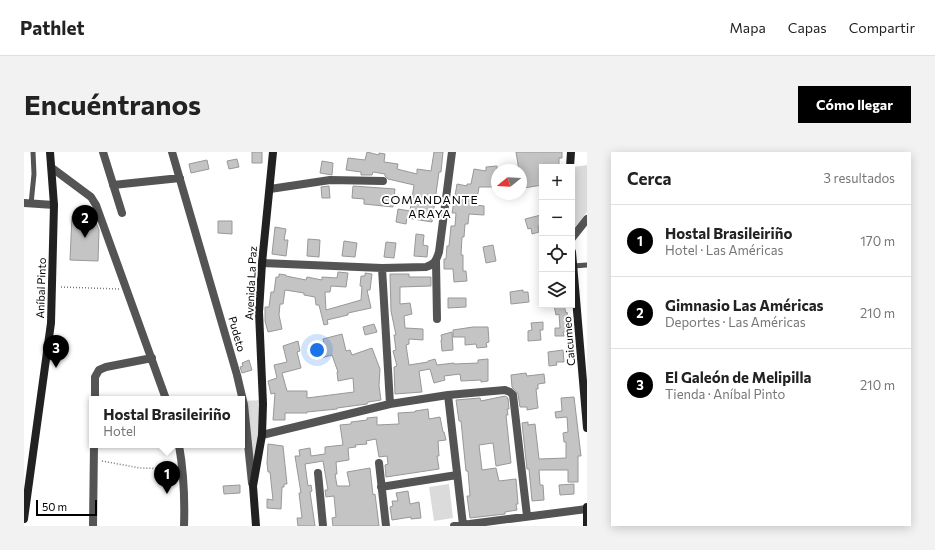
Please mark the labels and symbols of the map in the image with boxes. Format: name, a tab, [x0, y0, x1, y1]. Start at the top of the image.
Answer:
north arrow	[491, 164, 527, 200]
district label: COMANDANTE ARAYA	[381, 192, 479, 220]
pin: 2	[72, 205, 98, 238]
street label: Avenida La Paz	[242, 245, 259, 320]
street label: Aníbal Pinto	[33, 257, 48, 319]
street label: Pudeto	[226, 315, 249, 353]
street label: Caicumeo	[560, 315, 577, 366]
pin: 3	[43, 335, 69, 368]
your location	[307, 340, 327, 360]
pin: 1	[154, 461, 180, 494]
scale bar	[36, 498, 97, 517]

